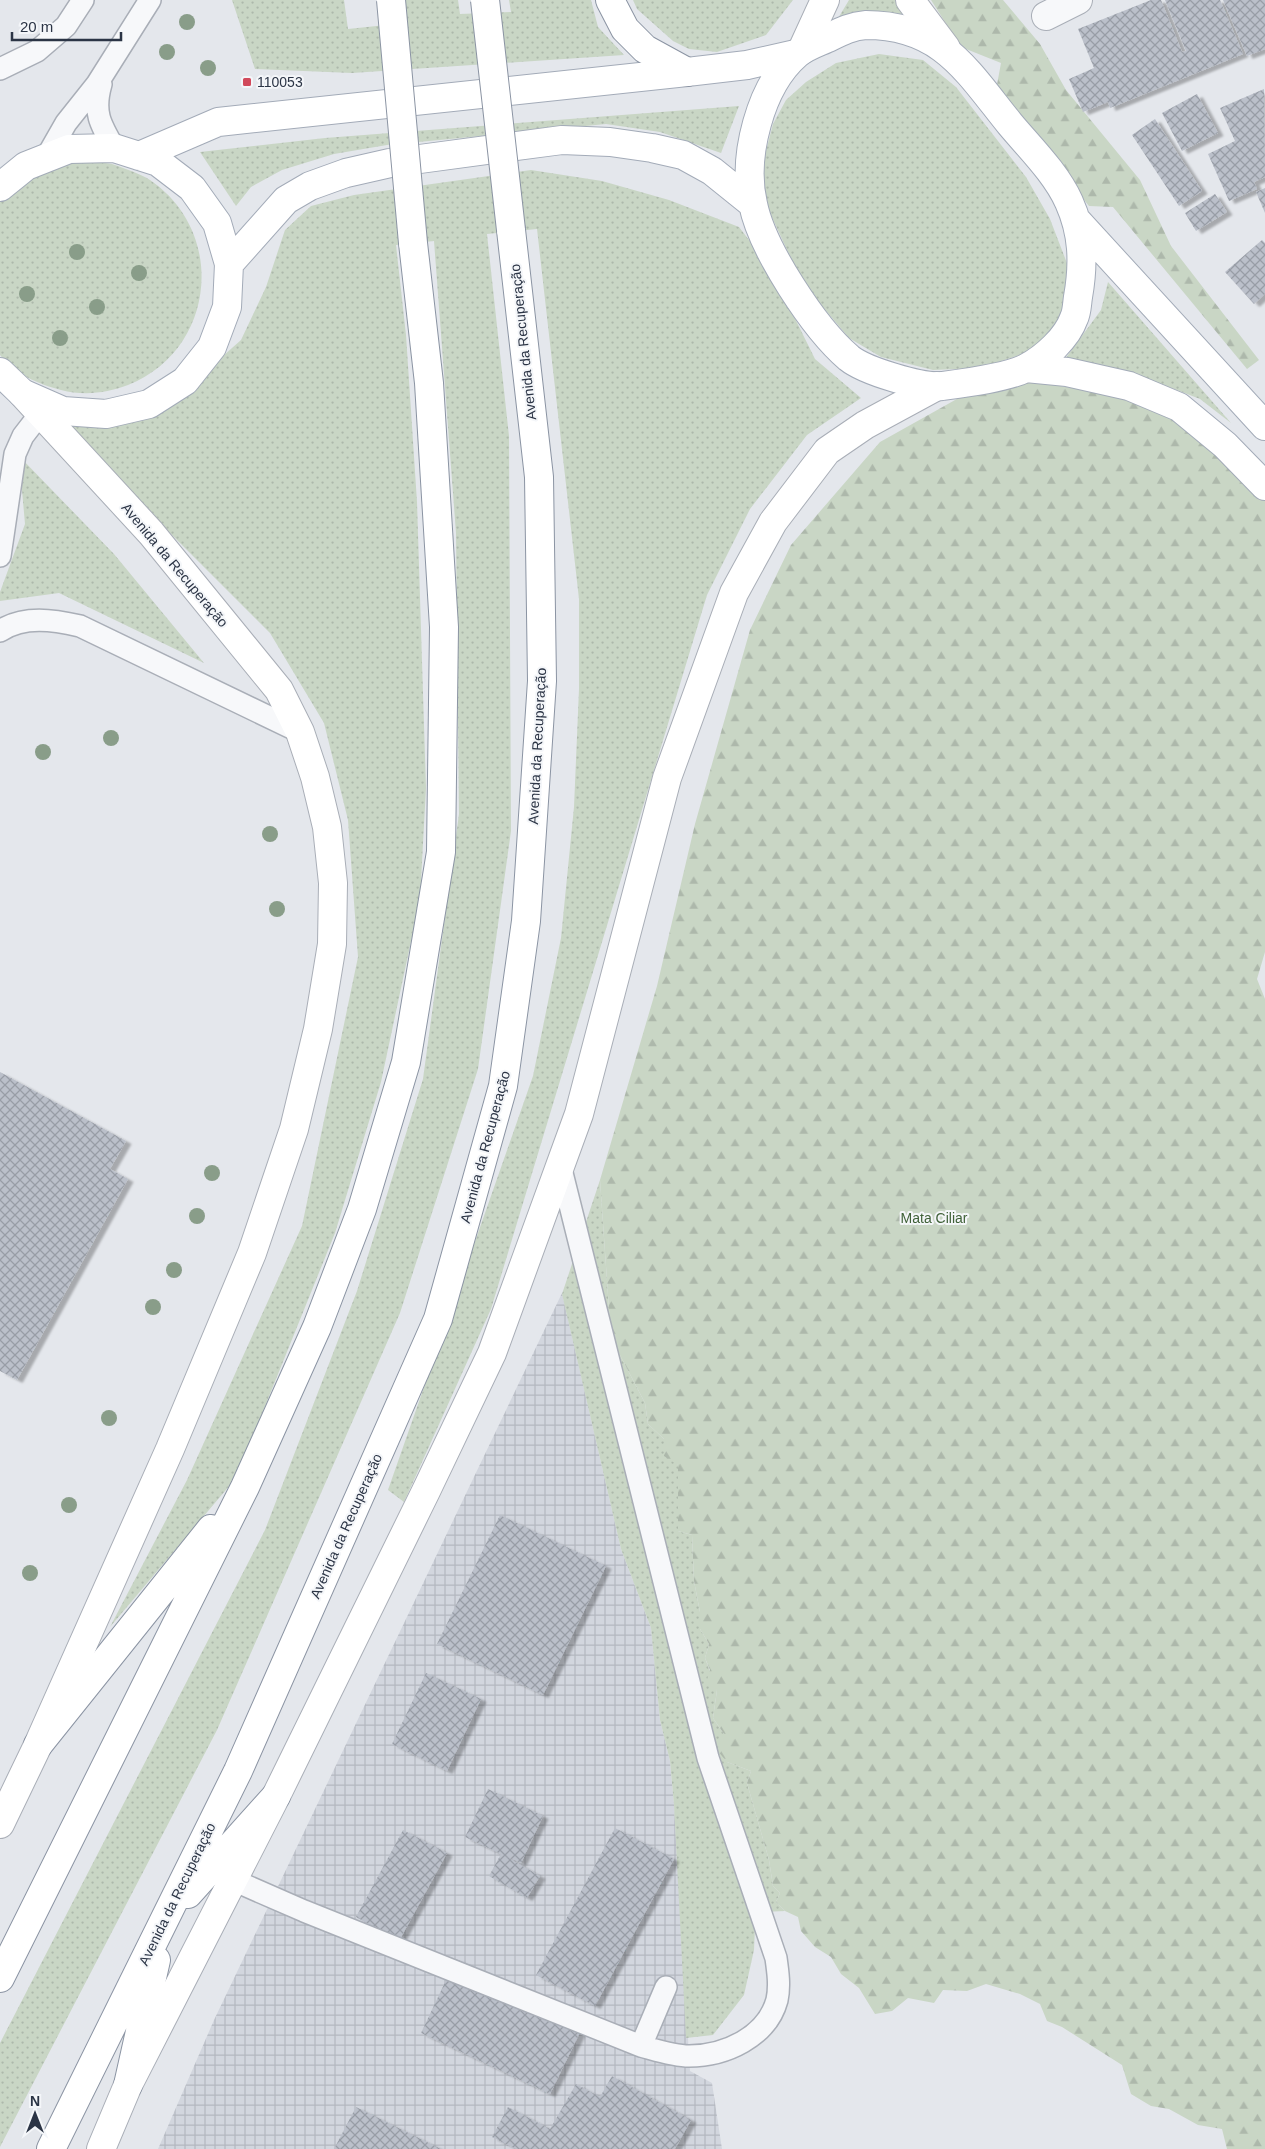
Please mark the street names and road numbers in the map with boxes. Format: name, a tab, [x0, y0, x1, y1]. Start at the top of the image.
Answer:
street label: Avenida da Recuperação	[507, 263, 539, 421]
street label: Avenida da Recuperação	[118, 500, 232, 630]
street label: Avenida da Recuperação	[525, 667, 549, 825]
street label: Avenida da Recuperação	[457, 1069, 513, 1225]
street label: Avenida da Recuperação	[307, 1451, 385, 1601]
street label: Avenida da Recuperação	[135, 1820, 219, 1968]

